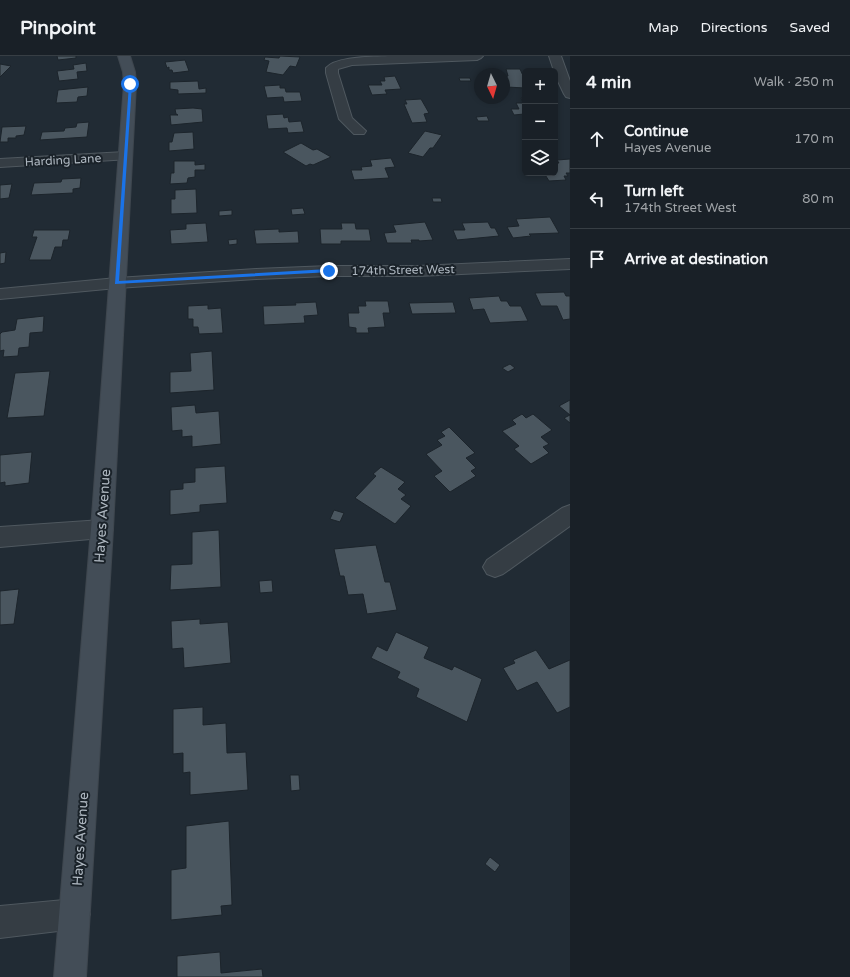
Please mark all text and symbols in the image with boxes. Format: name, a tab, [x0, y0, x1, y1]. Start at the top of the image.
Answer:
text: Pinpoint	[20, 17, 96, 39]
text: Map	[648, 19, 679, 36]
text: Directions	[701, 19, 768, 36]
text: Saved	[790, 19, 830, 36]
north arrow	[474, 68, 510, 104]
map controls	[522, 68, 558, 176]
button: +	[522, 68, 558, 104]
text: 4 min	[586, 72, 631, 93]
text: Walk · 250 m	[754, 74, 834, 90]
route start	[121, 75, 139, 93]
button: −	[522, 104, 558, 140]
text: Continue	[624, 122, 688, 140]
icon: ahead	[586, 128, 608, 150]
text: 170 m	[794, 131, 834, 147]
button: layers	[522, 140, 558, 176]
text: Hayes Avenue	[624, 140, 711, 156]
street label: Harding Lane	[24, 151, 102, 169]
text: Turn left	[624, 182, 684, 200]
icon: left	[586, 188, 608, 210]
text: 80 m	[802, 191, 834, 207]
text: 174th Street West	[624, 200, 736, 216]
icon: arrive	[586, 248, 608, 270]
text: Arrive at destination	[624, 250, 768, 268]
route end	[320, 262, 338, 280]
street label: 174th Street West	[351, 262, 455, 278]
street label: Hayes Avenue	[91, 468, 114, 564]
street label: Hayes Avenue	[69, 791, 92, 887]

